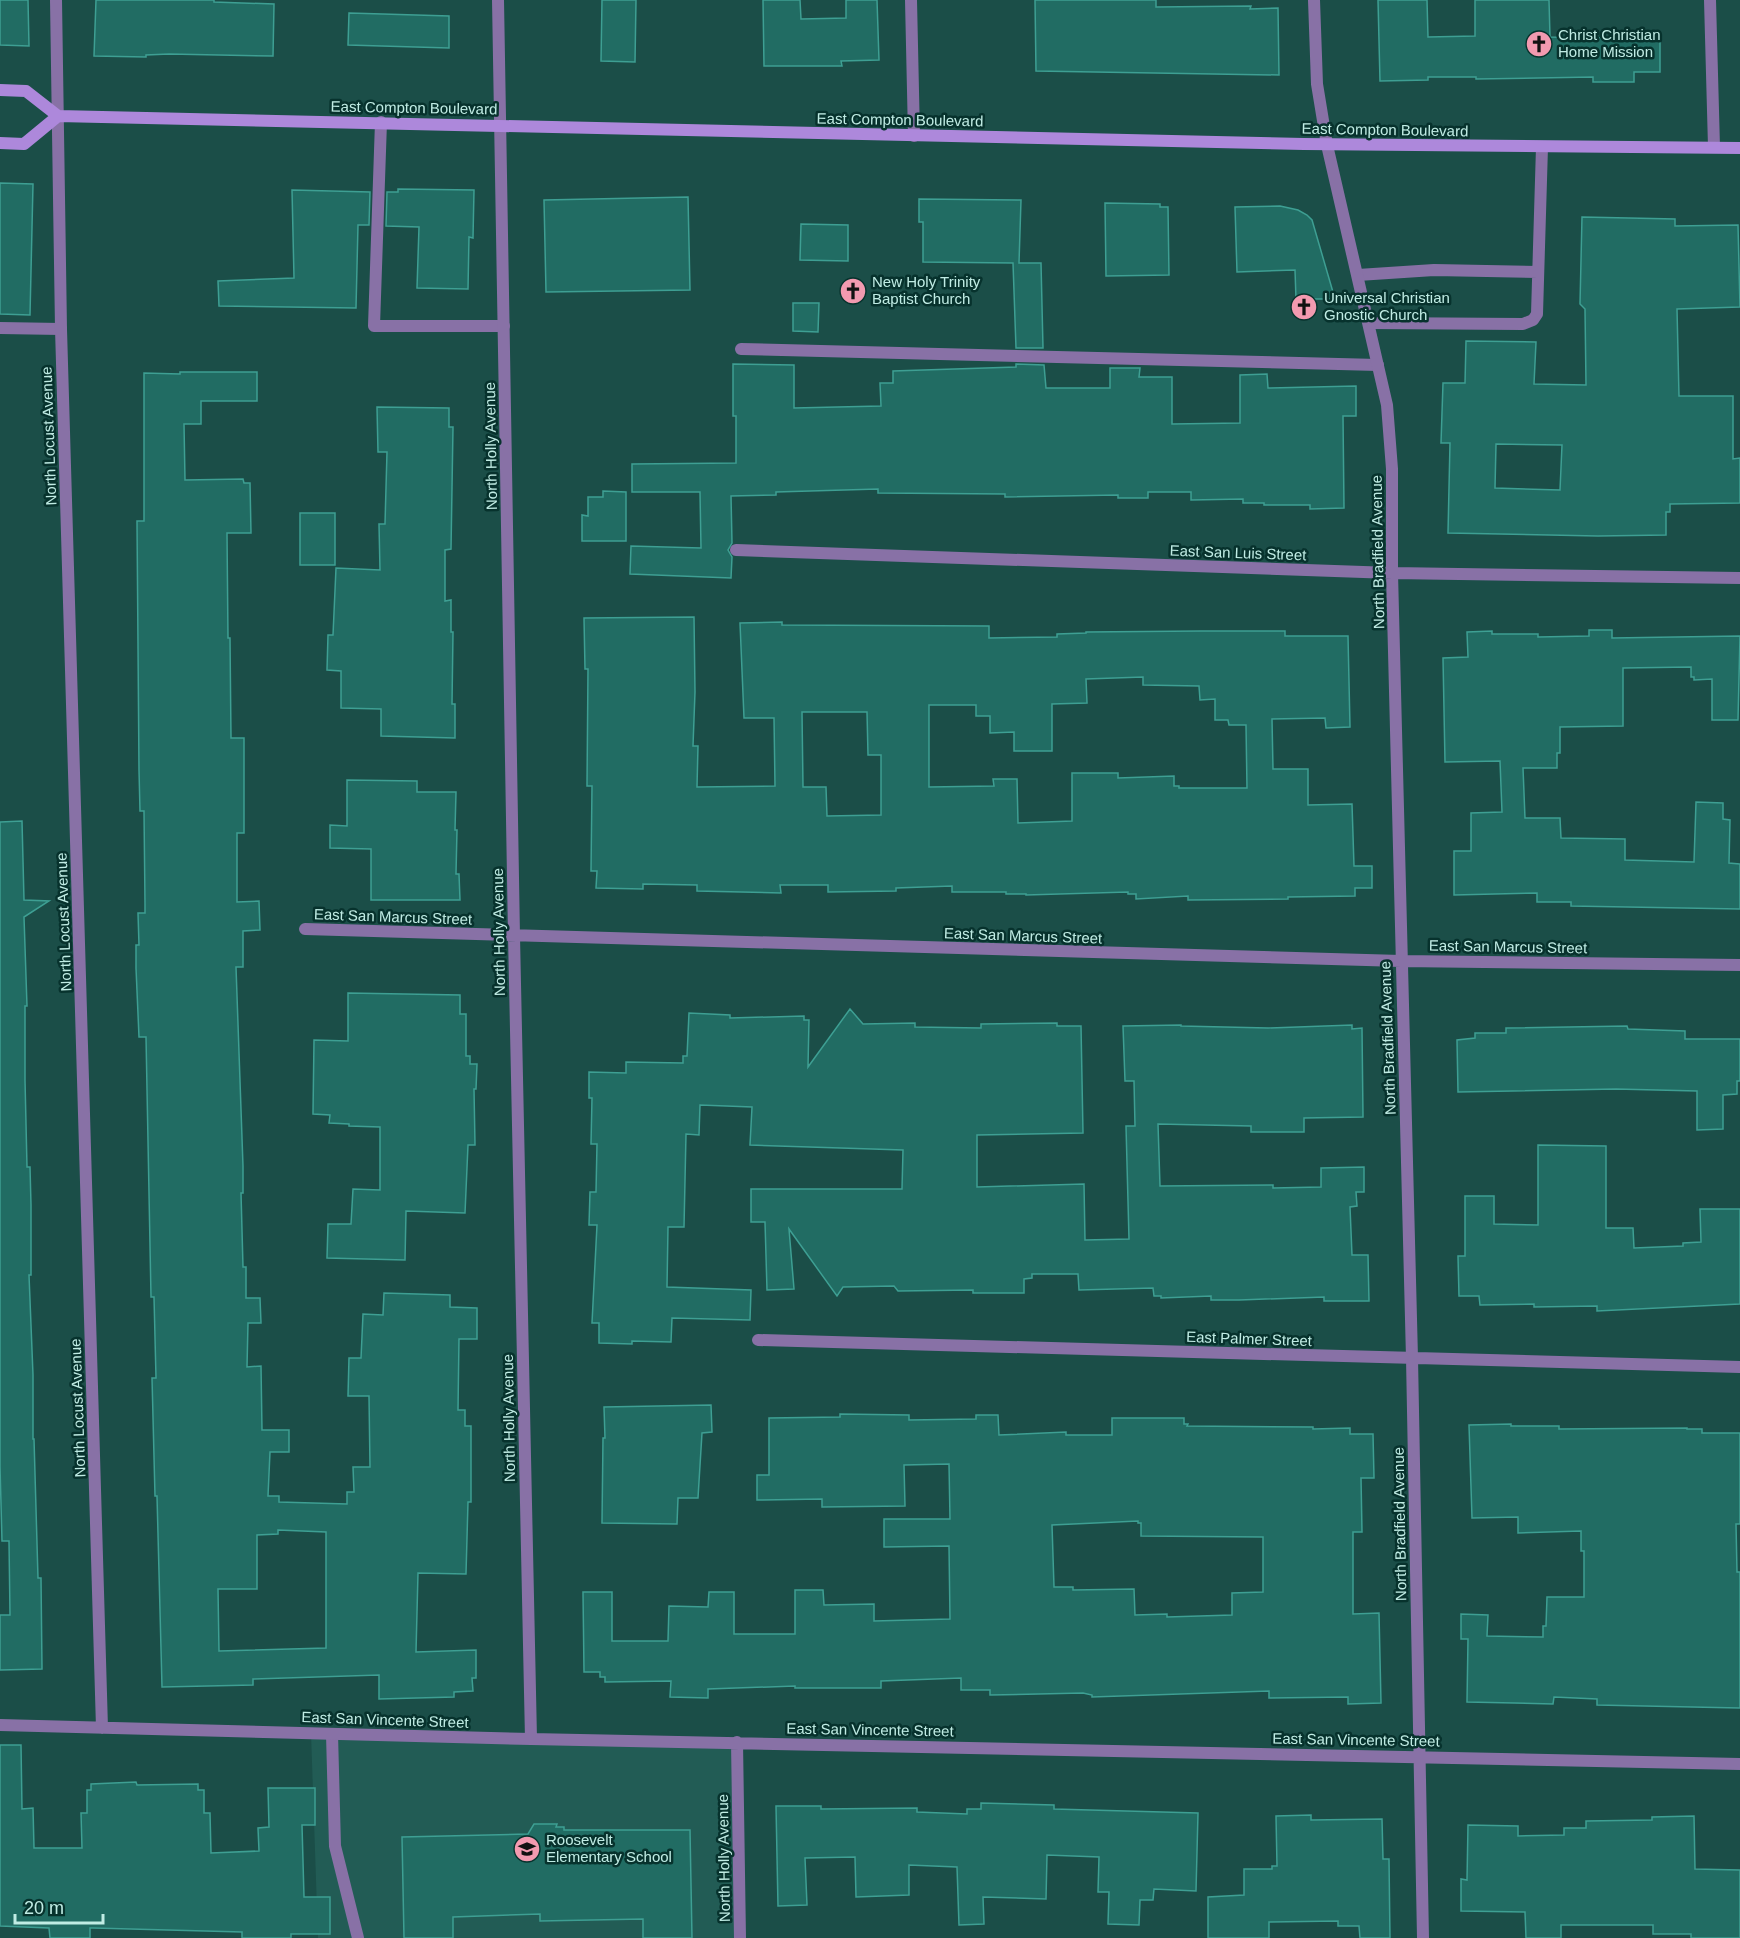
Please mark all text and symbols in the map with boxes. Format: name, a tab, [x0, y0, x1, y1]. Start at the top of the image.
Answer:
place label: Christ Christian Home Mission	[1558, 26, 1661, 60]
church icon: Christ Christian Home Mission	[1524, 29, 1554, 59]
street label: East Compton Boulevard	[330, 98, 498, 117]
street label: East Compton Boulevard	[816, 110, 984, 129]
street label: East Compton Boulevard	[1301, 120, 1469, 139]
place label: New Holy Trinity Baptist Church	[872, 273, 981, 307]
church icon: New Holy Trinity Baptist Church	[838, 276, 868, 306]
place label: Universal Christian Gnostic Church	[1324, 289, 1450, 323]
church icon: Universal Christian Gnostic Church	[1289, 292, 1319, 322]
street label: North Locust Avenue	[38, 366, 59, 506]
street label: North Holly Avenue	[481, 382, 500, 510]
street label: North Bradfield Avenue	[1368, 475, 1387, 629]
street label: East San Luis Street	[1169, 542, 1307, 563]
street label: North Locust Avenue	[53, 852, 74, 992]
street label: North Holly Avenue	[489, 868, 508, 996]
street label: East San Marcus Street	[314, 905, 473, 928]
street label: East San Marcus Street	[944, 924, 1103, 947]
street label: East San Marcus Street	[1429, 937, 1588, 956]
street label: North Bradfield Avenue	[1376, 961, 1399, 1115]
street label: East Palmer Street	[1186, 1328, 1313, 1349]
street label: North Locust Avenue	[67, 1338, 88, 1478]
street label: North Holly Avenue	[499, 1354, 518, 1482]
street label: North Bradfield Avenue	[1390, 1447, 1409, 1601]
street label: East San Vincente Street	[301, 1708, 470, 1731]
street label: East San Vincente Street	[786, 1720, 955, 1739]
street label: East San Vincente Street	[1272, 1730, 1441, 1749]
street label: North Holly Avenue	[714, 1794, 733, 1922]
place label: Roosevelt Elementary School	[546, 1831, 672, 1865]
school or university icon: Roosevelt Elementary School	[512, 1834, 542, 1864]
scale bar	[15, 1887, 104, 1925]
text: 20 m	[24, 1898, 64, 1918]

